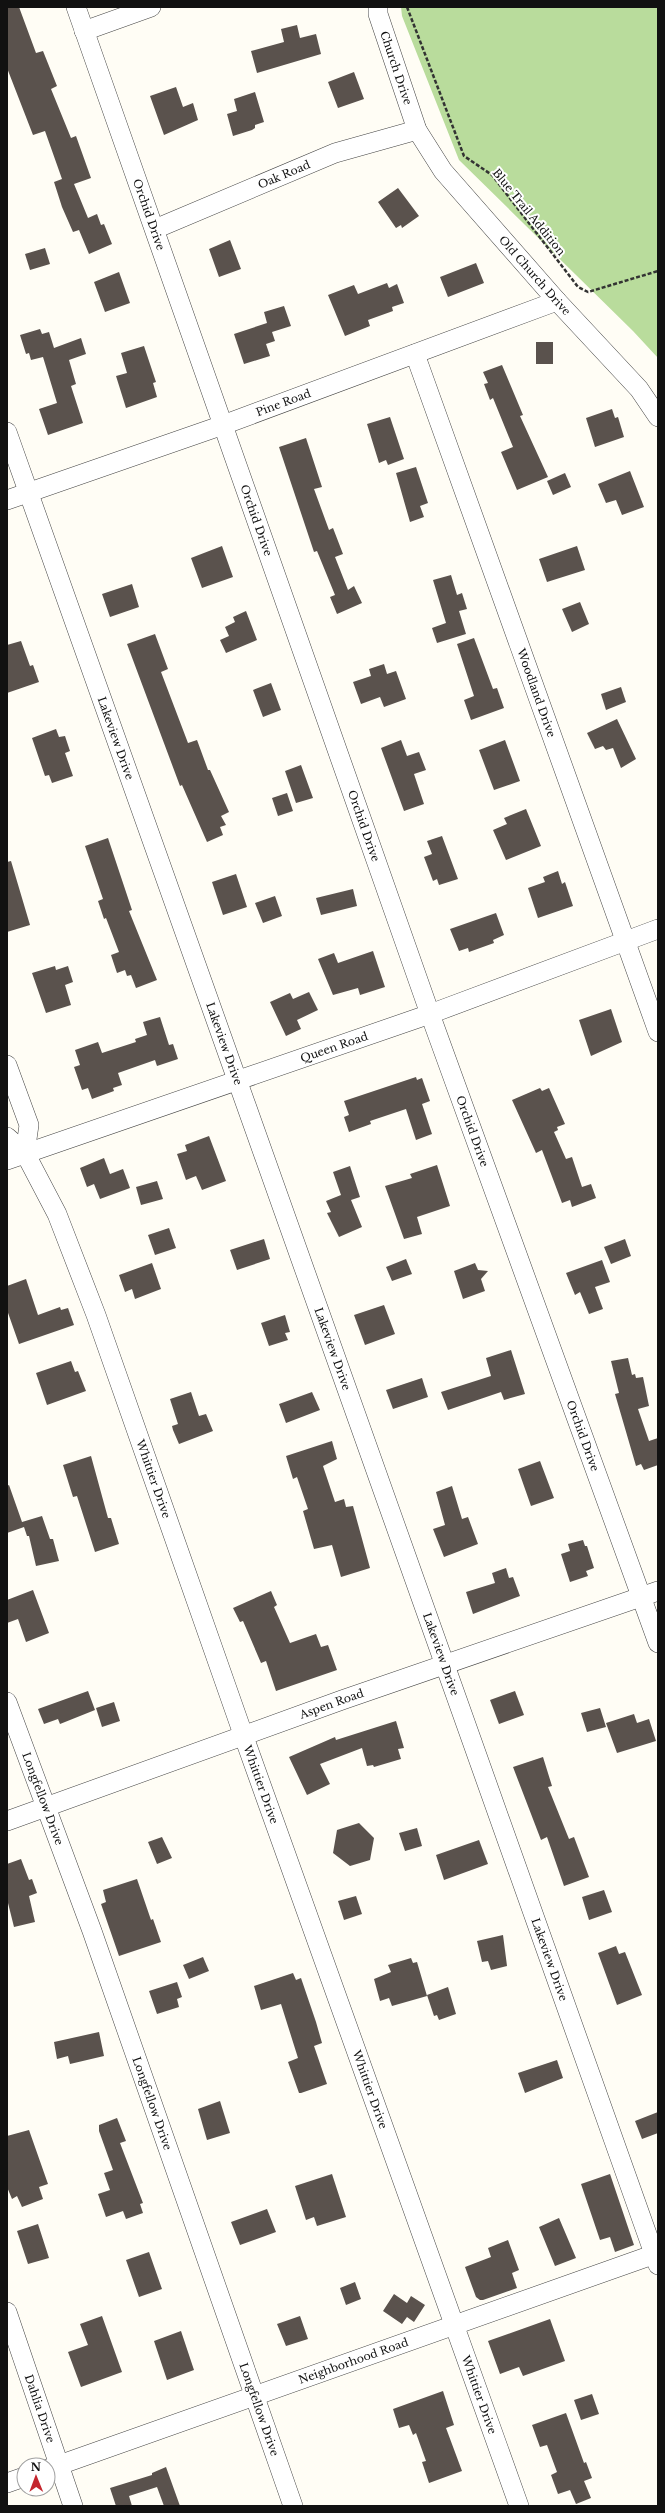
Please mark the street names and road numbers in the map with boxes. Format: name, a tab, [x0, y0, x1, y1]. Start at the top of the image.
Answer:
street label: Church Drive	[377, 29, 415, 107]
street label: Oak Road	[256, 157, 313, 192]
street label: Blue Trail Addition	[490, 166, 569, 259]
street label: Orchid Drive	[130, 177, 168, 252]
street label: Old Church Drive	[496, 233, 574, 318]
street label: Pine Road	[254, 386, 313, 419]
street label: Orchid Drive	[237, 483, 275, 558]
street label: Woodland Drive	[514, 646, 559, 739]
street label: Lakeview Drive	[95, 695, 137, 782]
street label: Orchid Drive	[345, 788, 383, 864]
street label: Lakeview Drive	[203, 1000, 245, 1087]
street label: Queen Road	[298, 1029, 370, 1065]
street label: Orchid Drive	[453, 1094, 492, 1169]
street label: Lakeview Drive	[311, 1306, 354, 1392]
street label: Orchid Drive	[564, 1398, 602, 1473]
street label: Whittier Drive	[133, 1437, 174, 1520]
street label: Lakeview Drive	[420, 1611, 462, 1698]
street label: Aspen Road	[296, 1686, 366, 1722]
street label: Whittier Drive	[240, 1742, 281, 1826]
street label: Longfellow Drive	[19, 1750, 66, 1847]
street label: Lakeview Drive	[528, 1916, 571, 2003]
street label: Whittier Drive	[349, 2047, 391, 2131]
street label: Longfellow Drive	[130, 2055, 175, 2152]
street label: Neighborhood Road	[297, 2335, 411, 2387]
street label: Whittier Drive	[458, 2353, 500, 2436]
street label: Longfellow Drive	[236, 2361, 282, 2458]
street label: Dahlia Drive	[22, 2373, 58, 2445]

